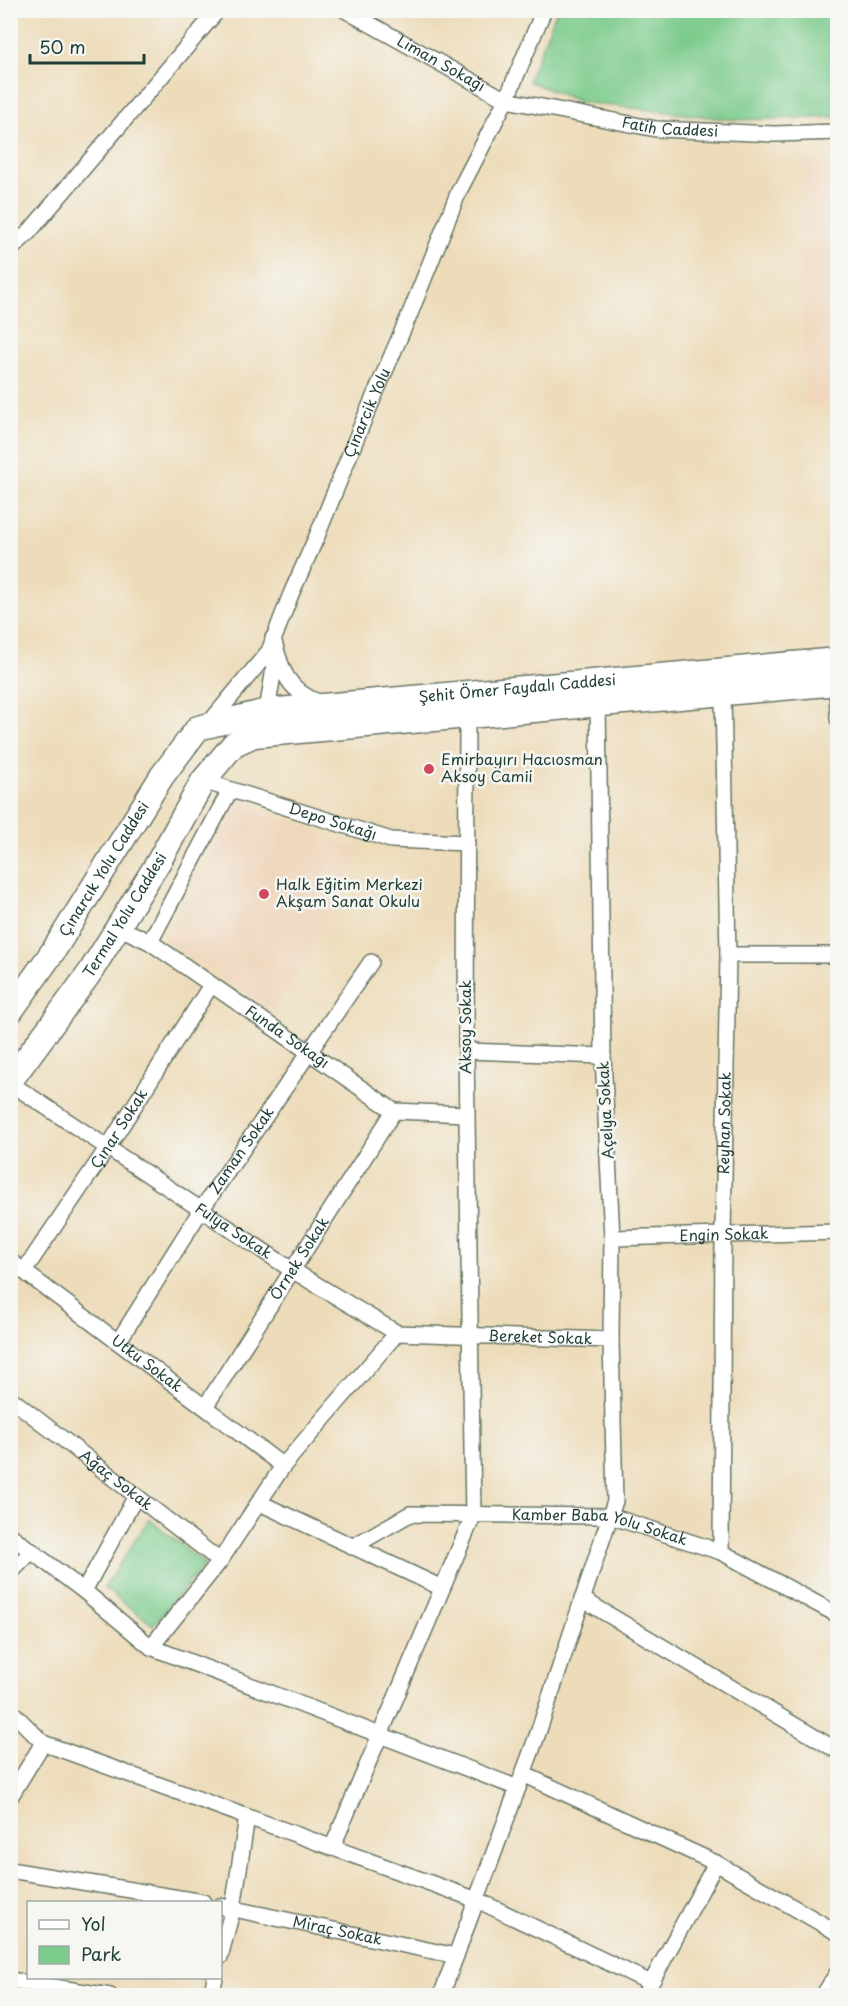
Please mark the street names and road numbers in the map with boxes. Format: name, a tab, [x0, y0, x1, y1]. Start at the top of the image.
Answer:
street label: Liman Sokağı	[393, 28, 490, 96]
street label: Fatih Caddesi	[620, 110, 719, 142]
street label: Çinarcik Yolu	[337, 364, 395, 461]
street label: Şehit Ömer Faydalı Caddesi	[417, 667, 617, 707]
street label: Çınarcık Yolu Caddesi	[52, 796, 154, 941]
street label: Depo Sokağı	[286, 796, 380, 845]
street label: Termal Yolu Caddesi	[77, 848, 172, 982]
street label: Aksoy Sokak	[453, 980, 476, 1074]
street label: Funda Sokağı	[241, 998, 335, 1073]
street label: Açelya Sokak	[590, 1060, 619, 1160]
street label: Reyhan Sokak	[711, 1071, 736, 1174]
street label: Çınar Sokak	[84, 1083, 152, 1173]
street label: Zaman Sokak	[202, 1101, 279, 1198]
street label: Fulya Sokak	[191, 1196, 278, 1264]
street label: Örnek Sokak	[263, 1211, 334, 1304]
street label: Engin Sokak	[679, 1221, 769, 1246]
street label: Bereket Sokak	[488, 1323, 593, 1349]
street label: Utku Sokak	[107, 1328, 188, 1397]
street label: Ağaç Sokak	[75, 1443, 159, 1515]
street label: Kamber Baba Yolu Sokak	[512, 1502, 691, 1551]
street label: Miraç Sokak	[291, 1909, 385, 1950]

